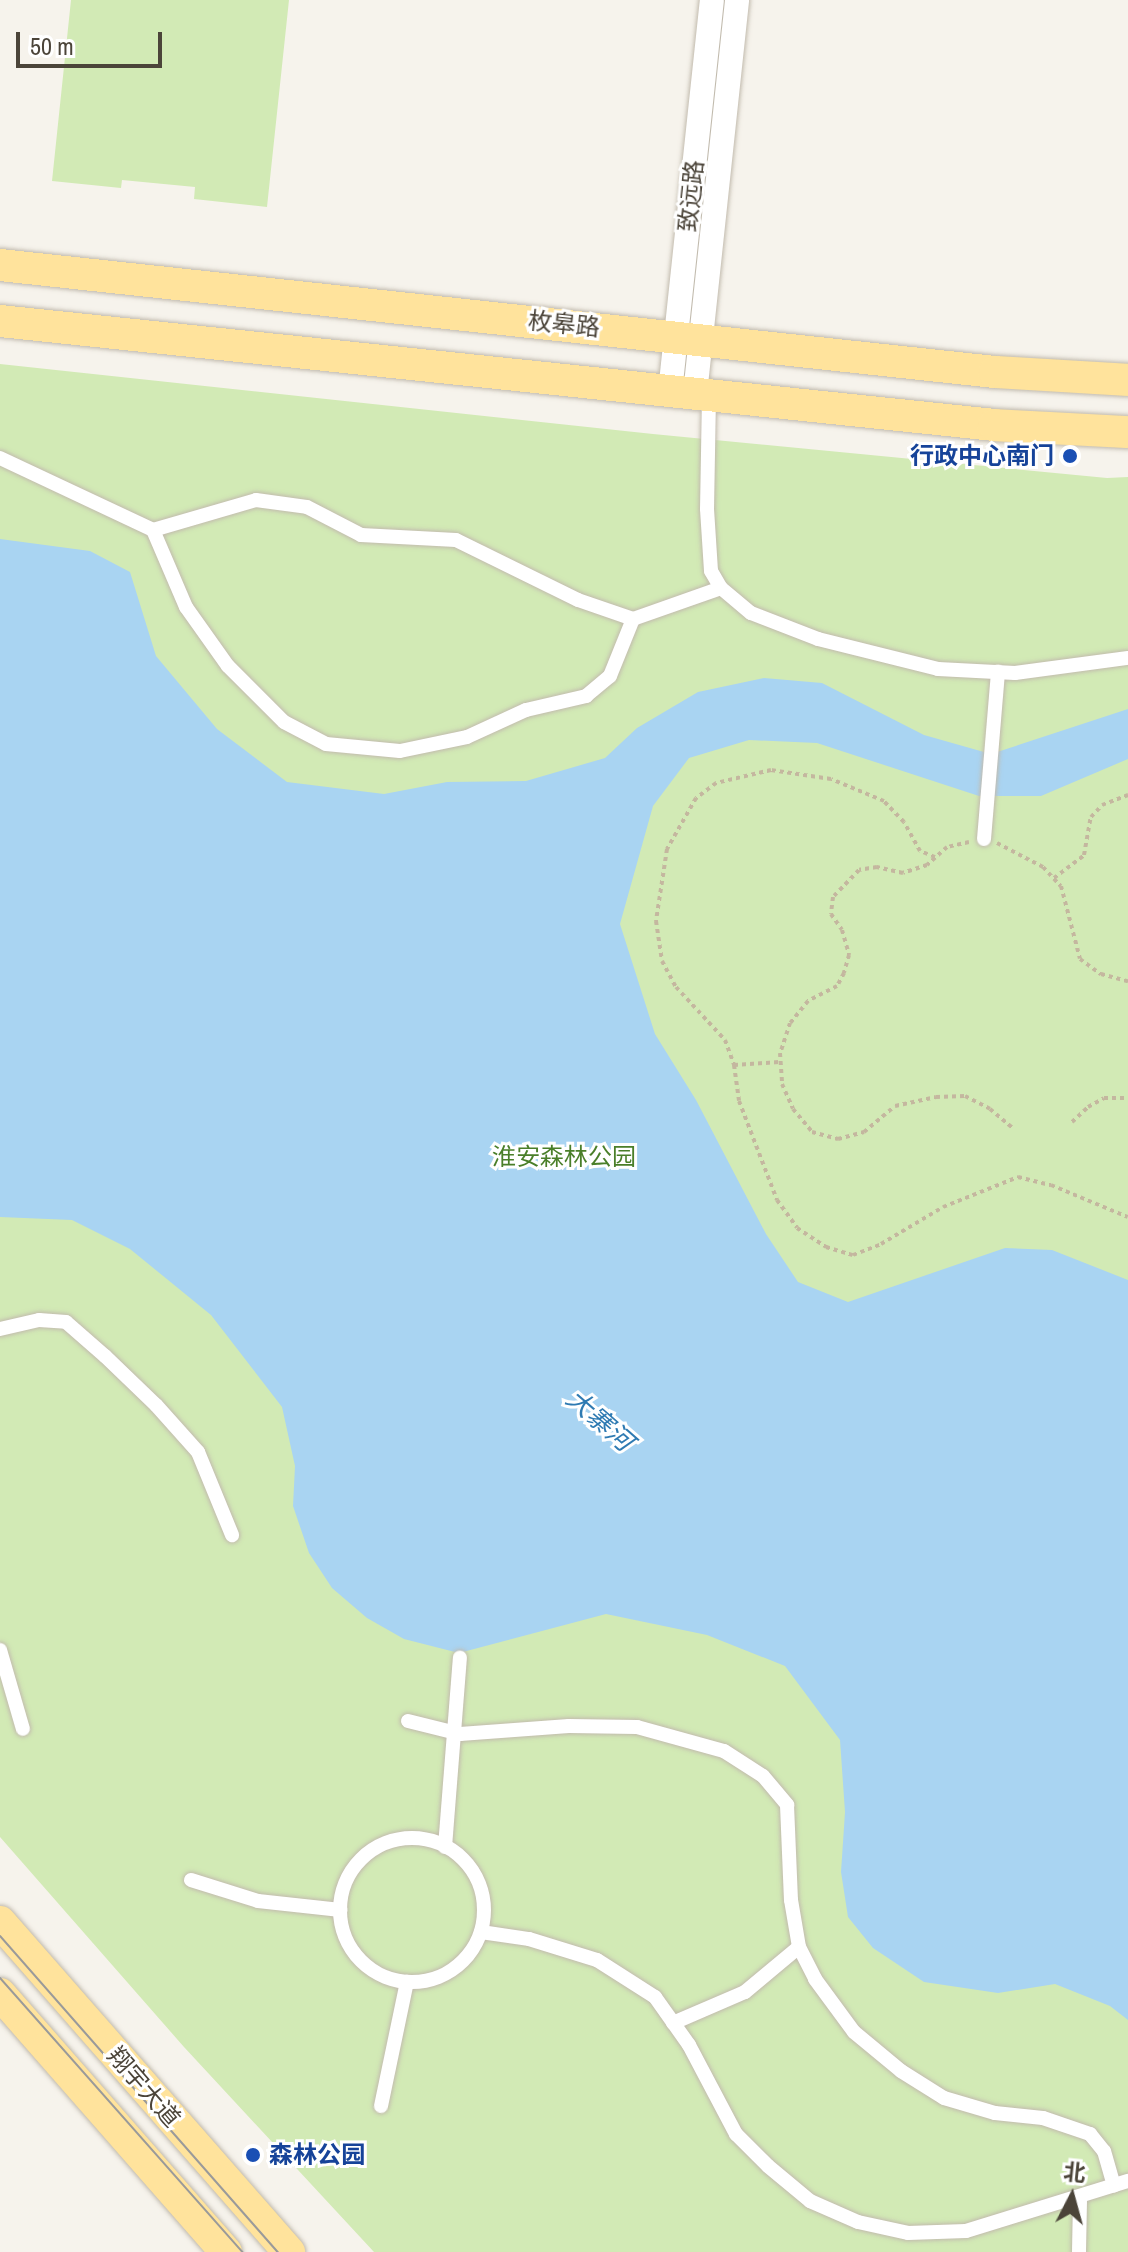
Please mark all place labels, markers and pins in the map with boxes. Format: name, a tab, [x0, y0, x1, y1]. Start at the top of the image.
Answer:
place label: 行政中心南门	[910, 442, 1054, 470]
marker: 行政中心南门	[1061, 447, 1079, 465]
place label: 森林公园	[269, 2141, 365, 2169]
marker: 森林公园	[244, 2146, 262, 2164]

